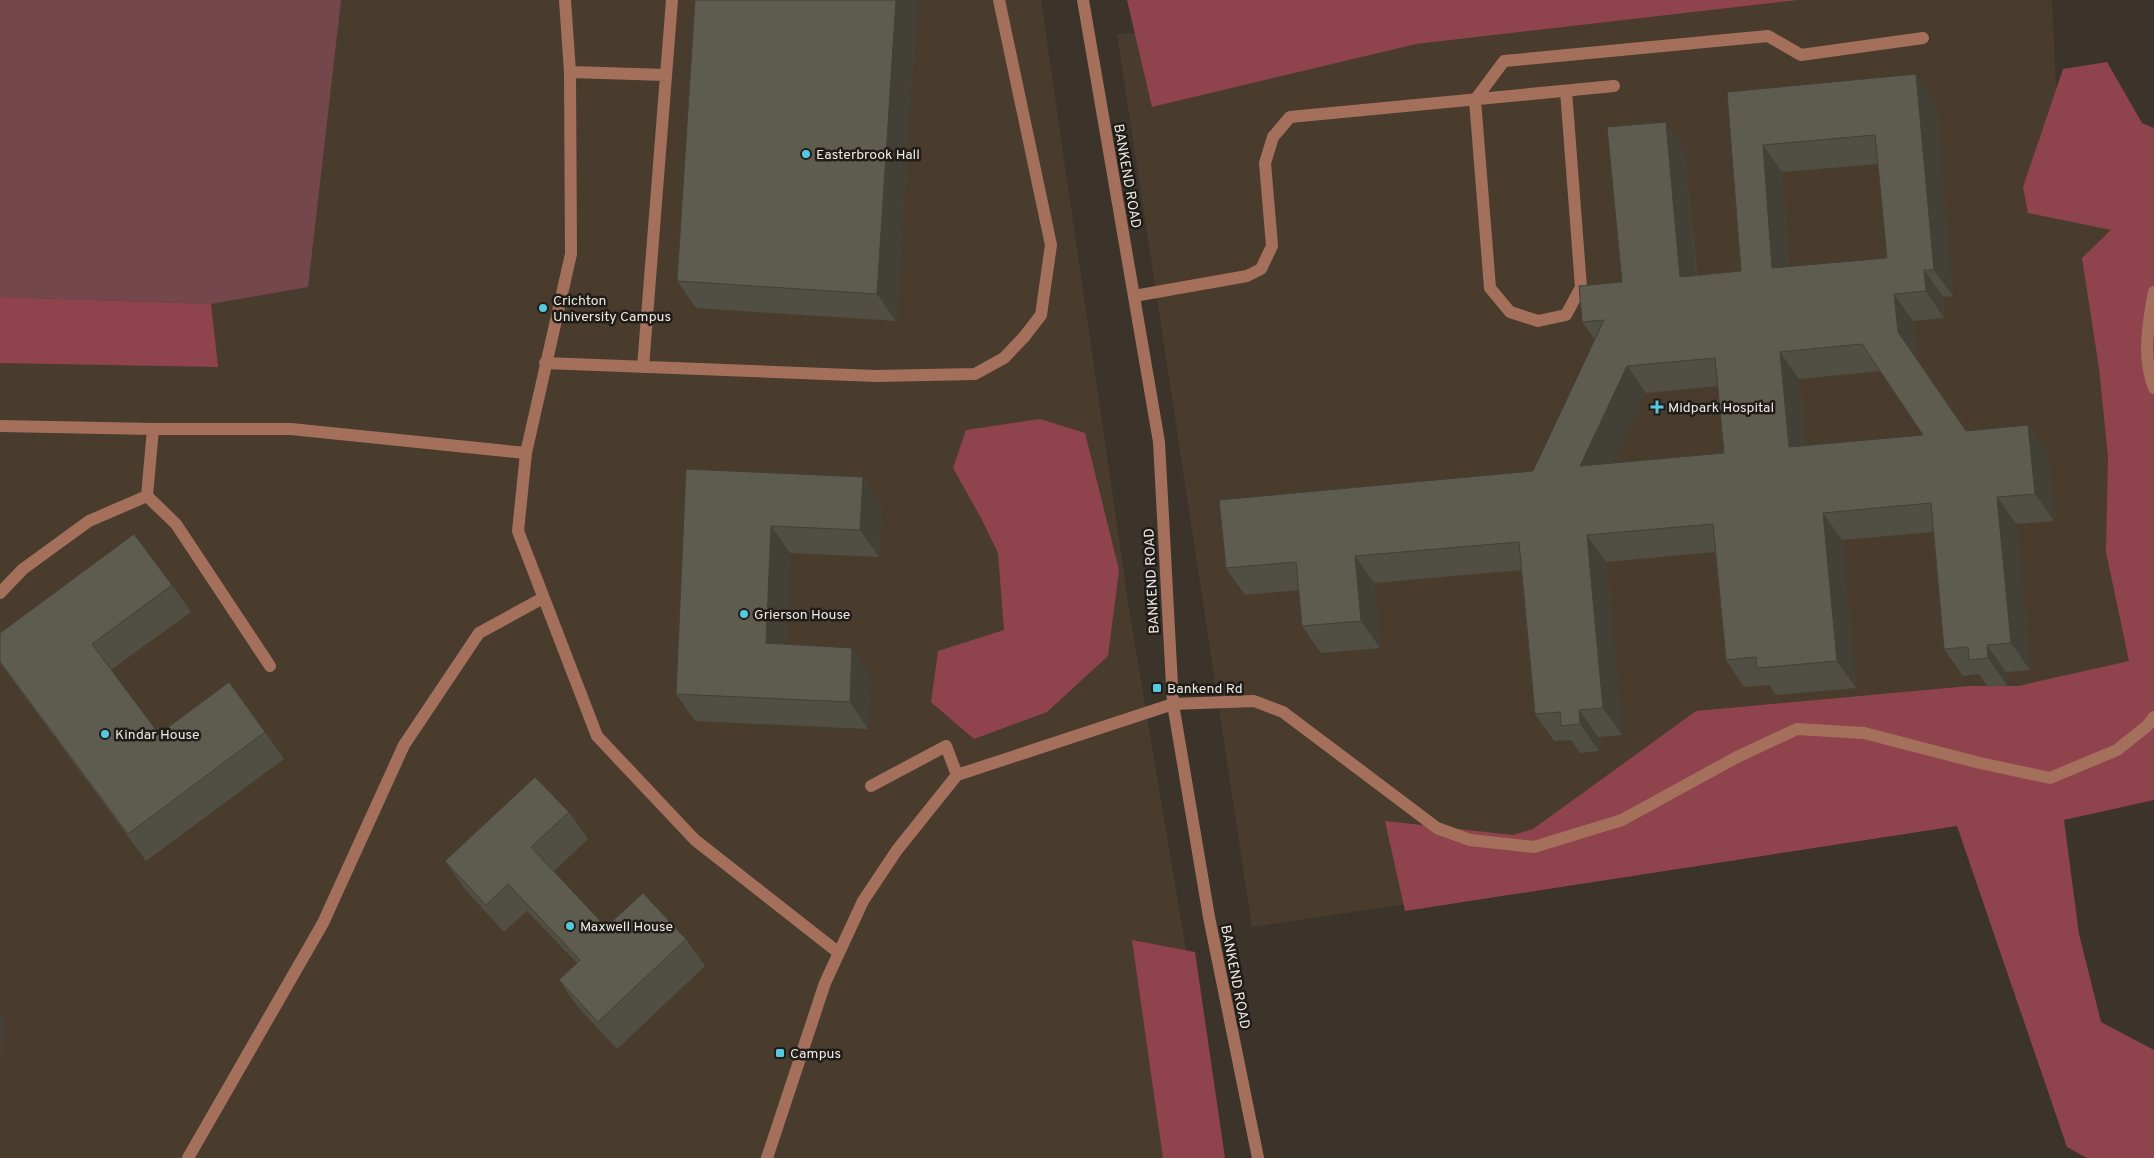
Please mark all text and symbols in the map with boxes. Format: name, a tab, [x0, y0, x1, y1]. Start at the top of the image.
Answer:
street label: BANKEND ROAD	[1109, 123, 1144, 230]
place label: Easterbrook Hall	[816, 147, 920, 164]
marker: Easterbrook Hall	[800, 148, 812, 160]
place label: Crichton University Campus	[553, 293, 671, 326]
marker: Crichton University Campus	[537, 302, 549, 314]
marker: Midpark Hospital	[1650, 400, 1664, 414]
place label: Midpark Hospital	[1668, 400, 1774, 417]
street label: BANKEND ROAD	[1141, 528, 1164, 634]
place label: Grierson House	[754, 607, 850, 624]
marker: Grierson House	[738, 608, 750, 620]
place label: Bankend Rd	[1167, 681, 1243, 698]
marker: Bankend Rd	[1151, 682, 1163, 694]
place label: Kindar House	[115, 727, 200, 744]
marker: Kindar House	[99, 728, 111, 740]
place label: Maxwell House	[580, 919, 673, 936]
marker: Maxwell House	[564, 920, 576, 932]
street label: BANKEND ROAD	[1216, 924, 1253, 1031]
place label: Campus	[790, 1046, 841, 1063]
marker: Campus	[774, 1047, 786, 1059]

